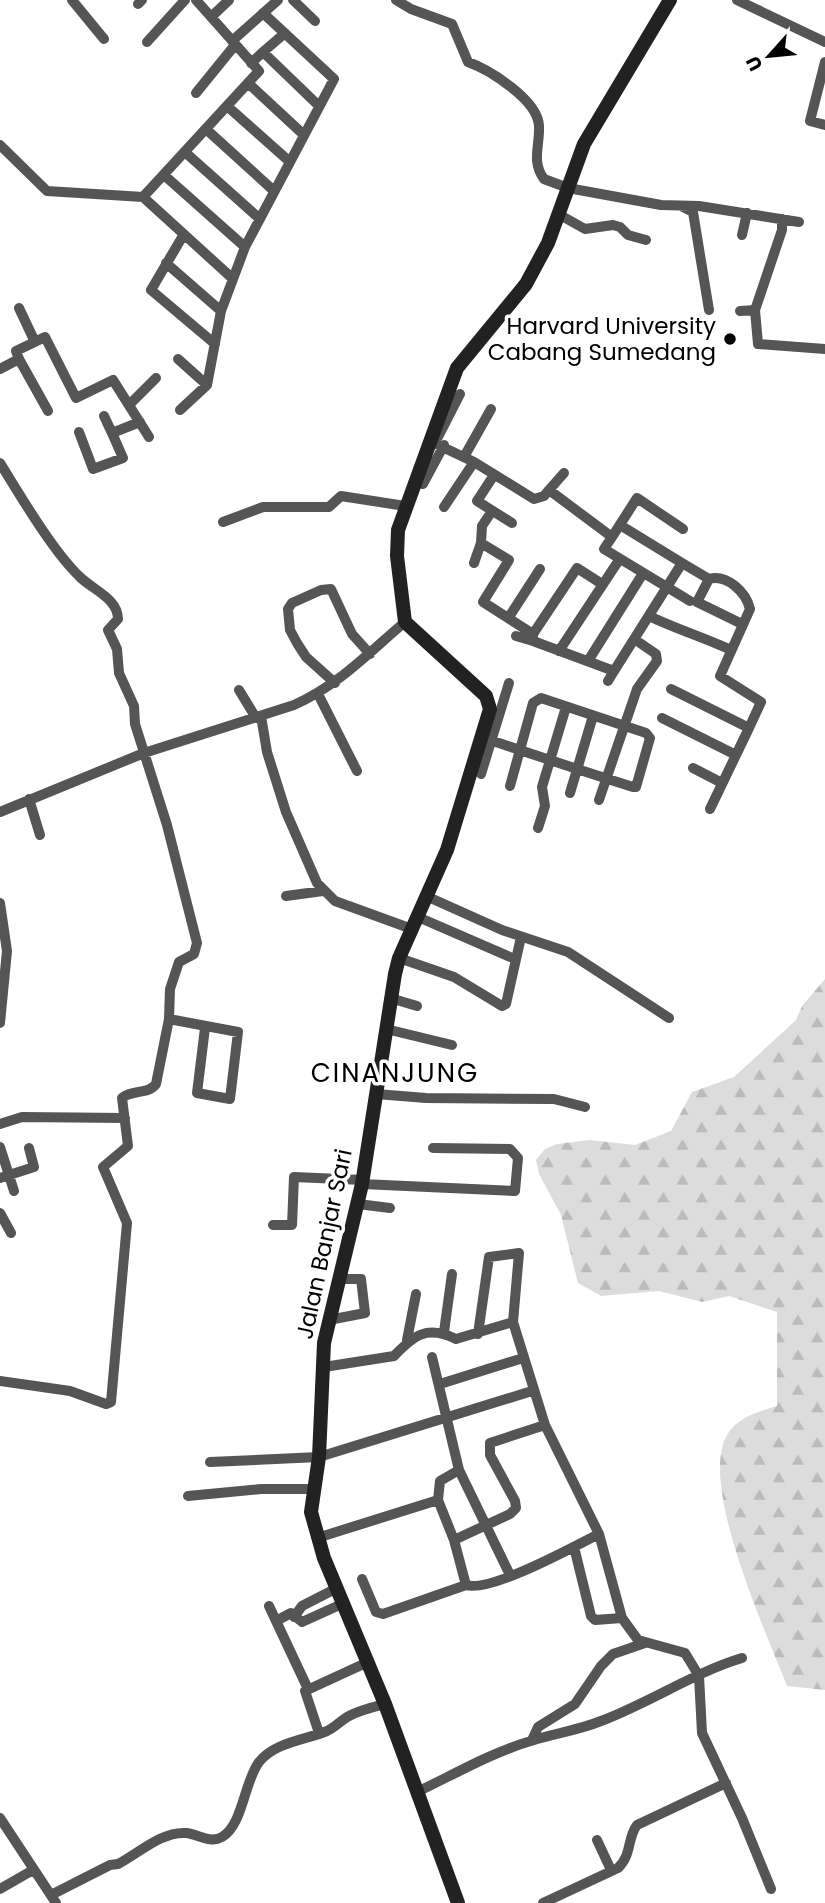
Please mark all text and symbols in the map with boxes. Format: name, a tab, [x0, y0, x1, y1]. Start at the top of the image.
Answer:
north arrow	[734, 21, 804, 91]
text: U	[739, 51, 769, 76]
place label: Harvard University Cabang Sumedang	[488, 310, 716, 368]
marker: Harvard University Cabang Sumedang	[722, 331, 738, 347]
district label: CINANJUNG	[311, 1055, 479, 1091]
street label: Jalan Banjar Sari	[288, 1146, 360, 1342]

